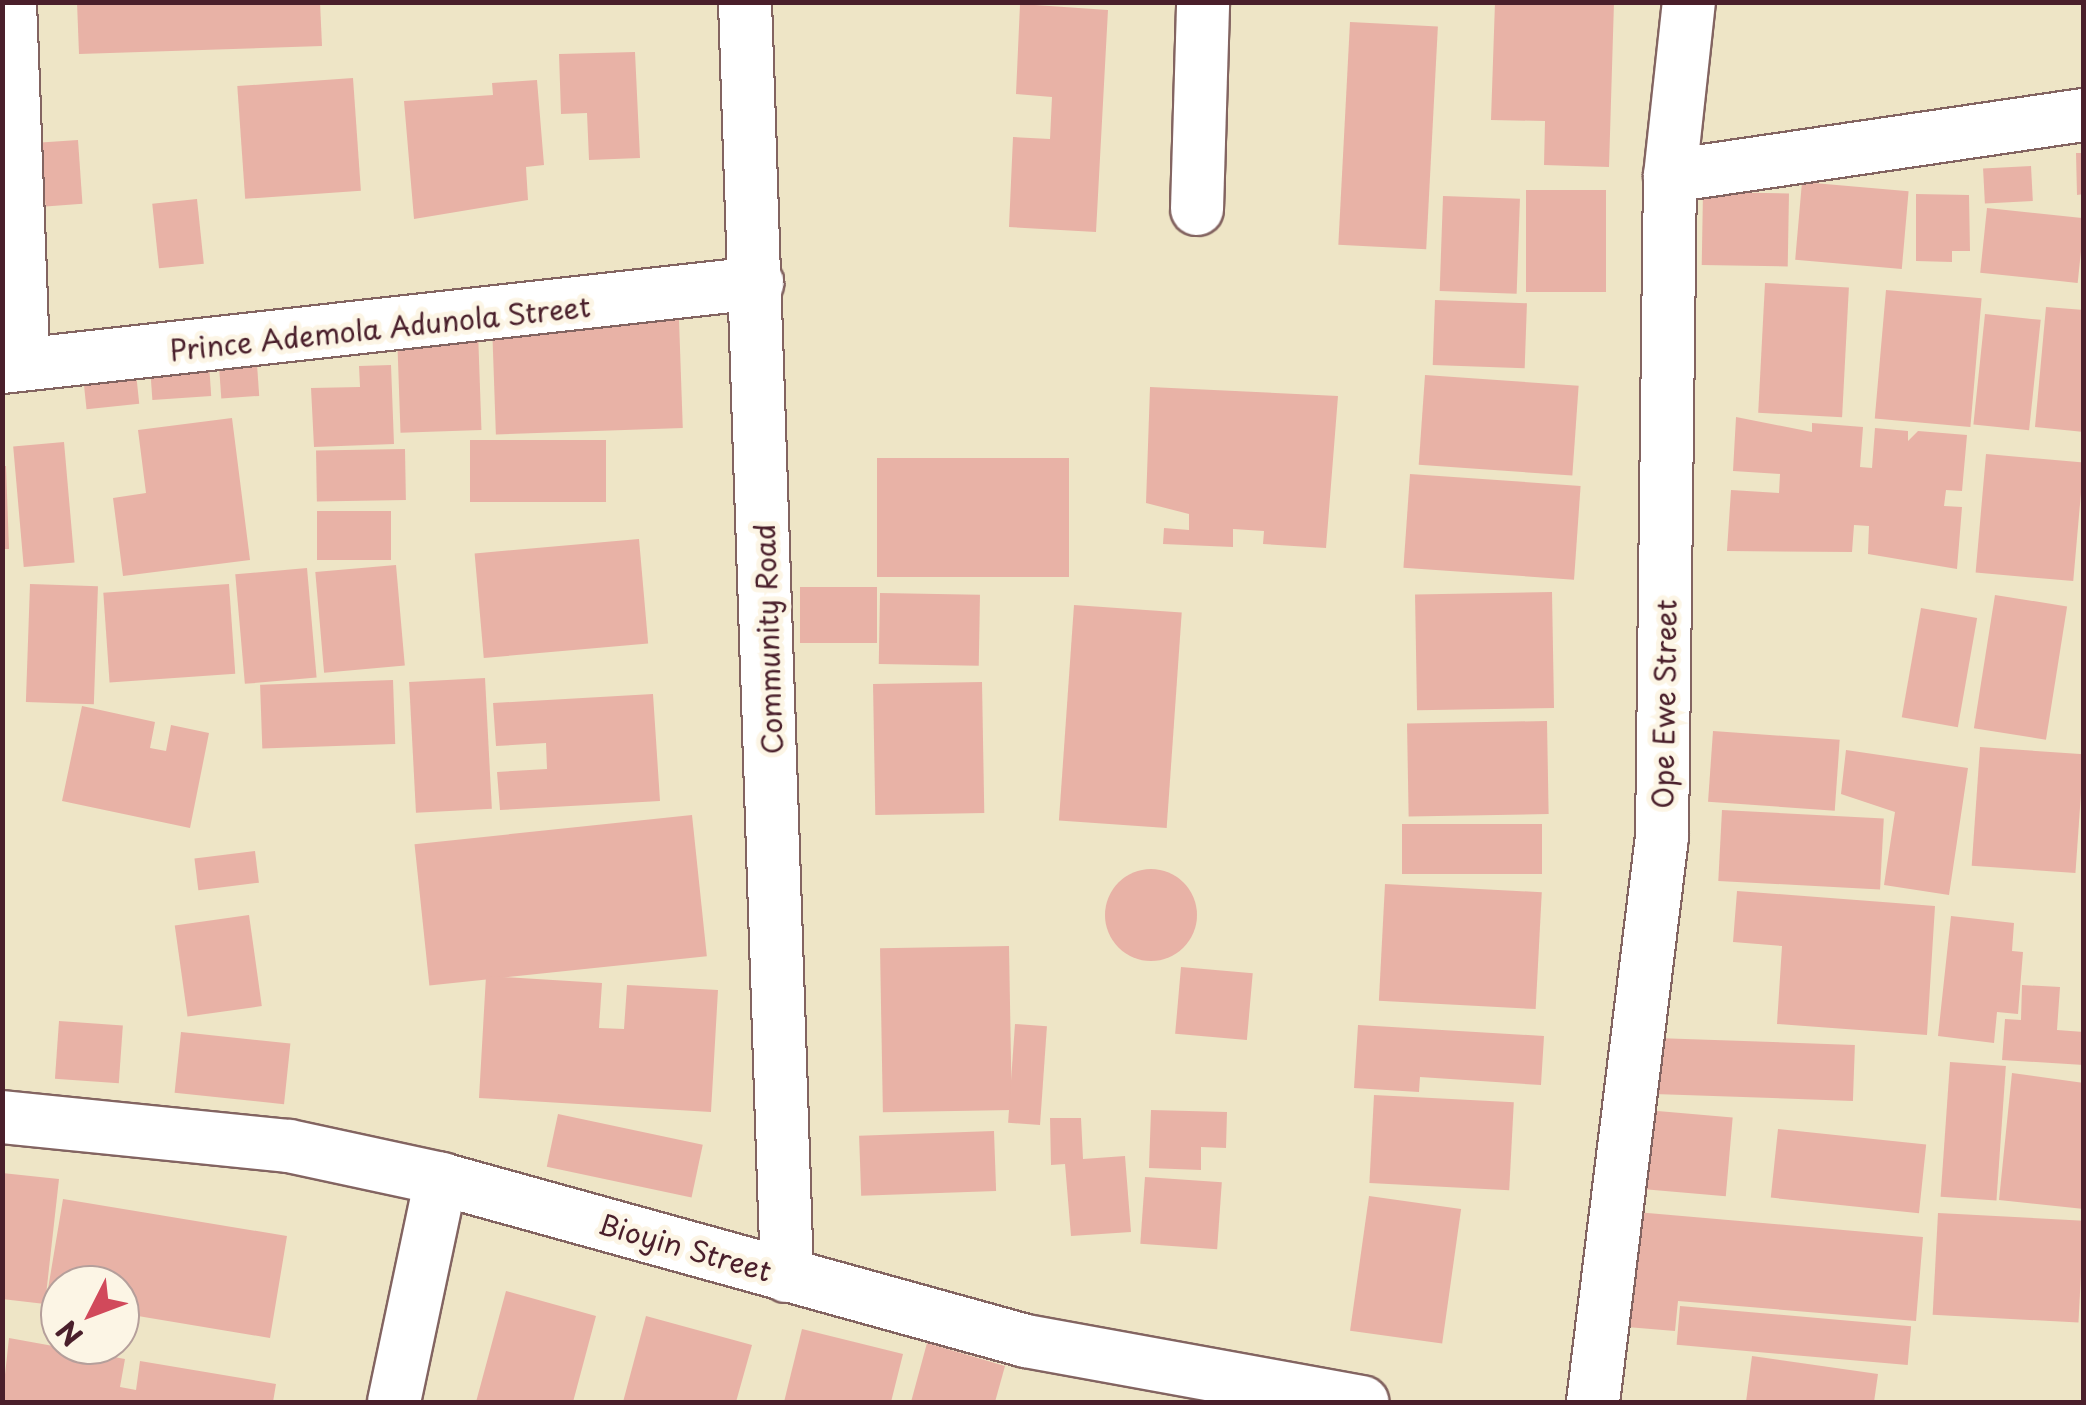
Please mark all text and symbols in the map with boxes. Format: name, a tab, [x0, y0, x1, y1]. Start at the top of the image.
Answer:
street label: Prince Ademola Adunola Street	[166, 289, 594, 367]
street label: Community Road	[747, 522, 789, 756]
street label: Ope Ewe Street	[1645, 599, 1683, 809]
street label: Bioyin Street	[595, 1206, 775, 1288]
north arrow	[40, 1265, 140, 1365]
text: N	[45, 1311, 92, 1357]

